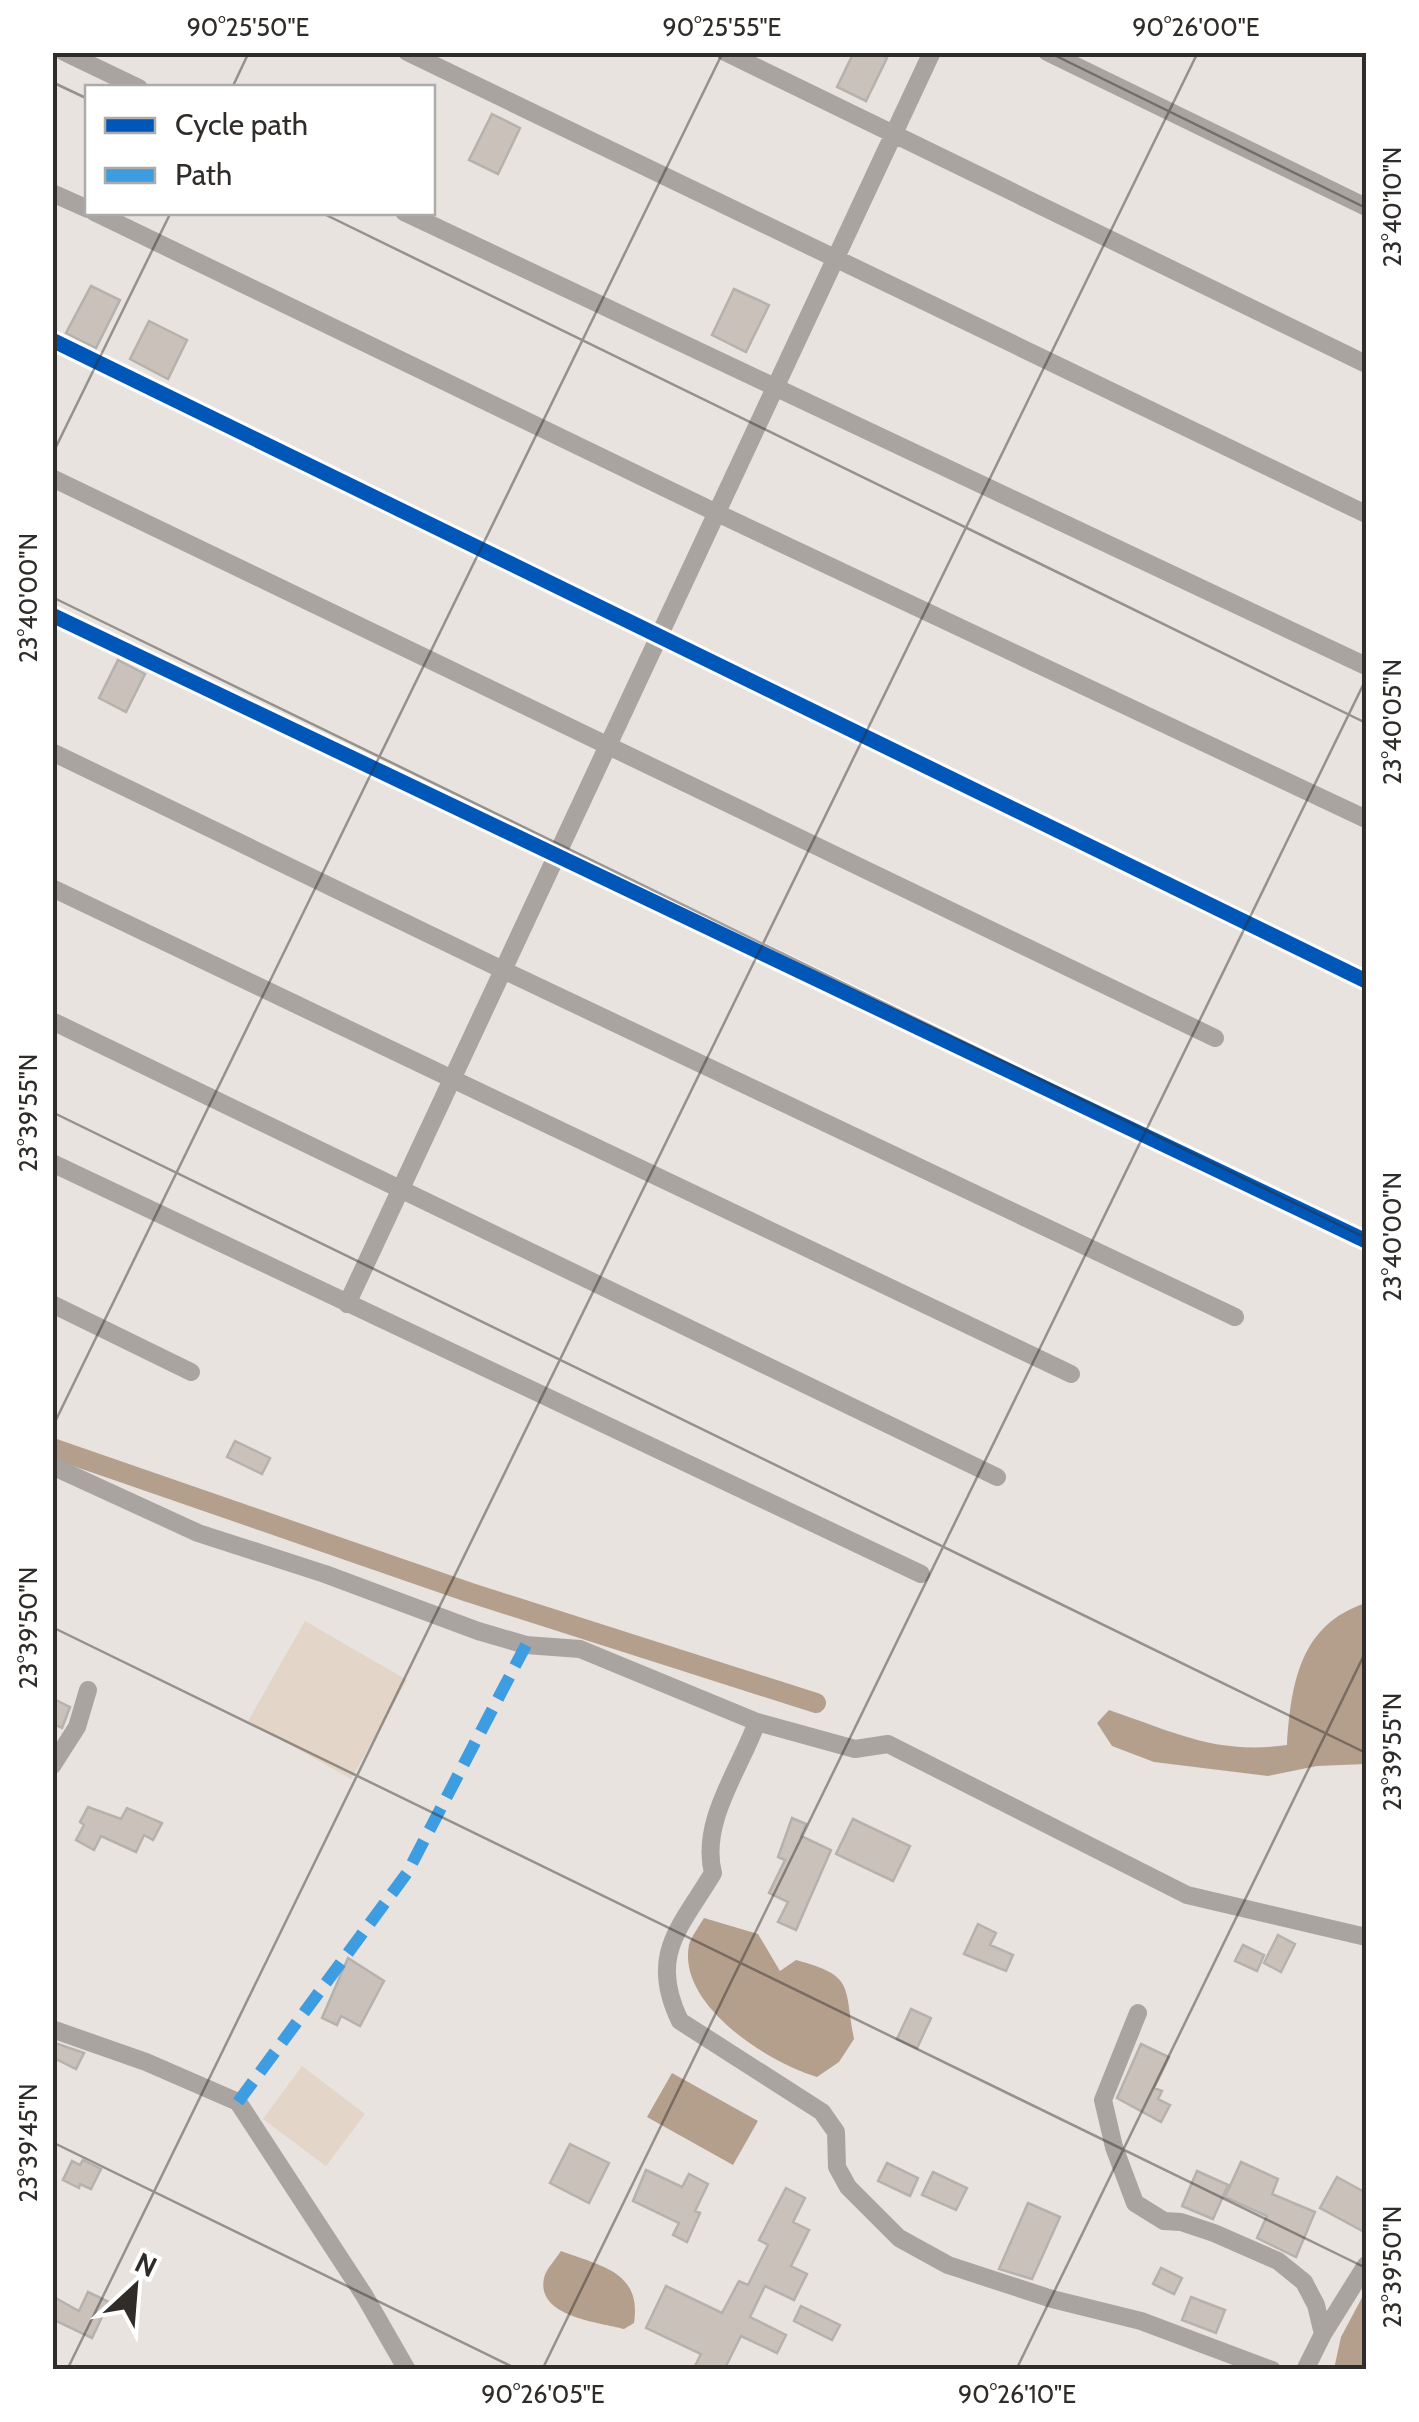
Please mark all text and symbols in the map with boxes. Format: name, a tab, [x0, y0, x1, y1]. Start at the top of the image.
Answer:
text: 90°25'50"E	[187, 12, 309, 42]
text: 90°25'55"E	[663, 12, 781, 42]
text: 90°26'00"E	[1132, 12, 1260, 42]
legend	[85, 85, 435, 215]
text: Cycle path	[175, 106, 308, 143]
text: 23°40'10"N	[1377, 147, 1407, 267]
text: Path	[175, 156, 232, 193]
text: 23°40'00"N	[13, 533, 43, 663]
text: 23°40'05"N	[1377, 659, 1407, 785]
text: 23°39'55"N	[13, 1054, 43, 1172]
text: 23°40'00"N	[1377, 1172, 1407, 1302]
text: 23°39'50"N	[13, 1567, 43, 1689]
text: 23°39'55"N	[1377, 1693, 1407, 1811]
text: 23°39'45"N	[13, 2083, 43, 2203]
text: 23°39'50"N	[1377, 2206, 1407, 2328]
north arrow	[85, 2237, 185, 2337]
text: N	[130, 2245, 162, 2284]
text: 90°26'05"E	[481, 2379, 605, 2409]
text: 90°26'10"E	[958, 2379, 1076, 2409]

